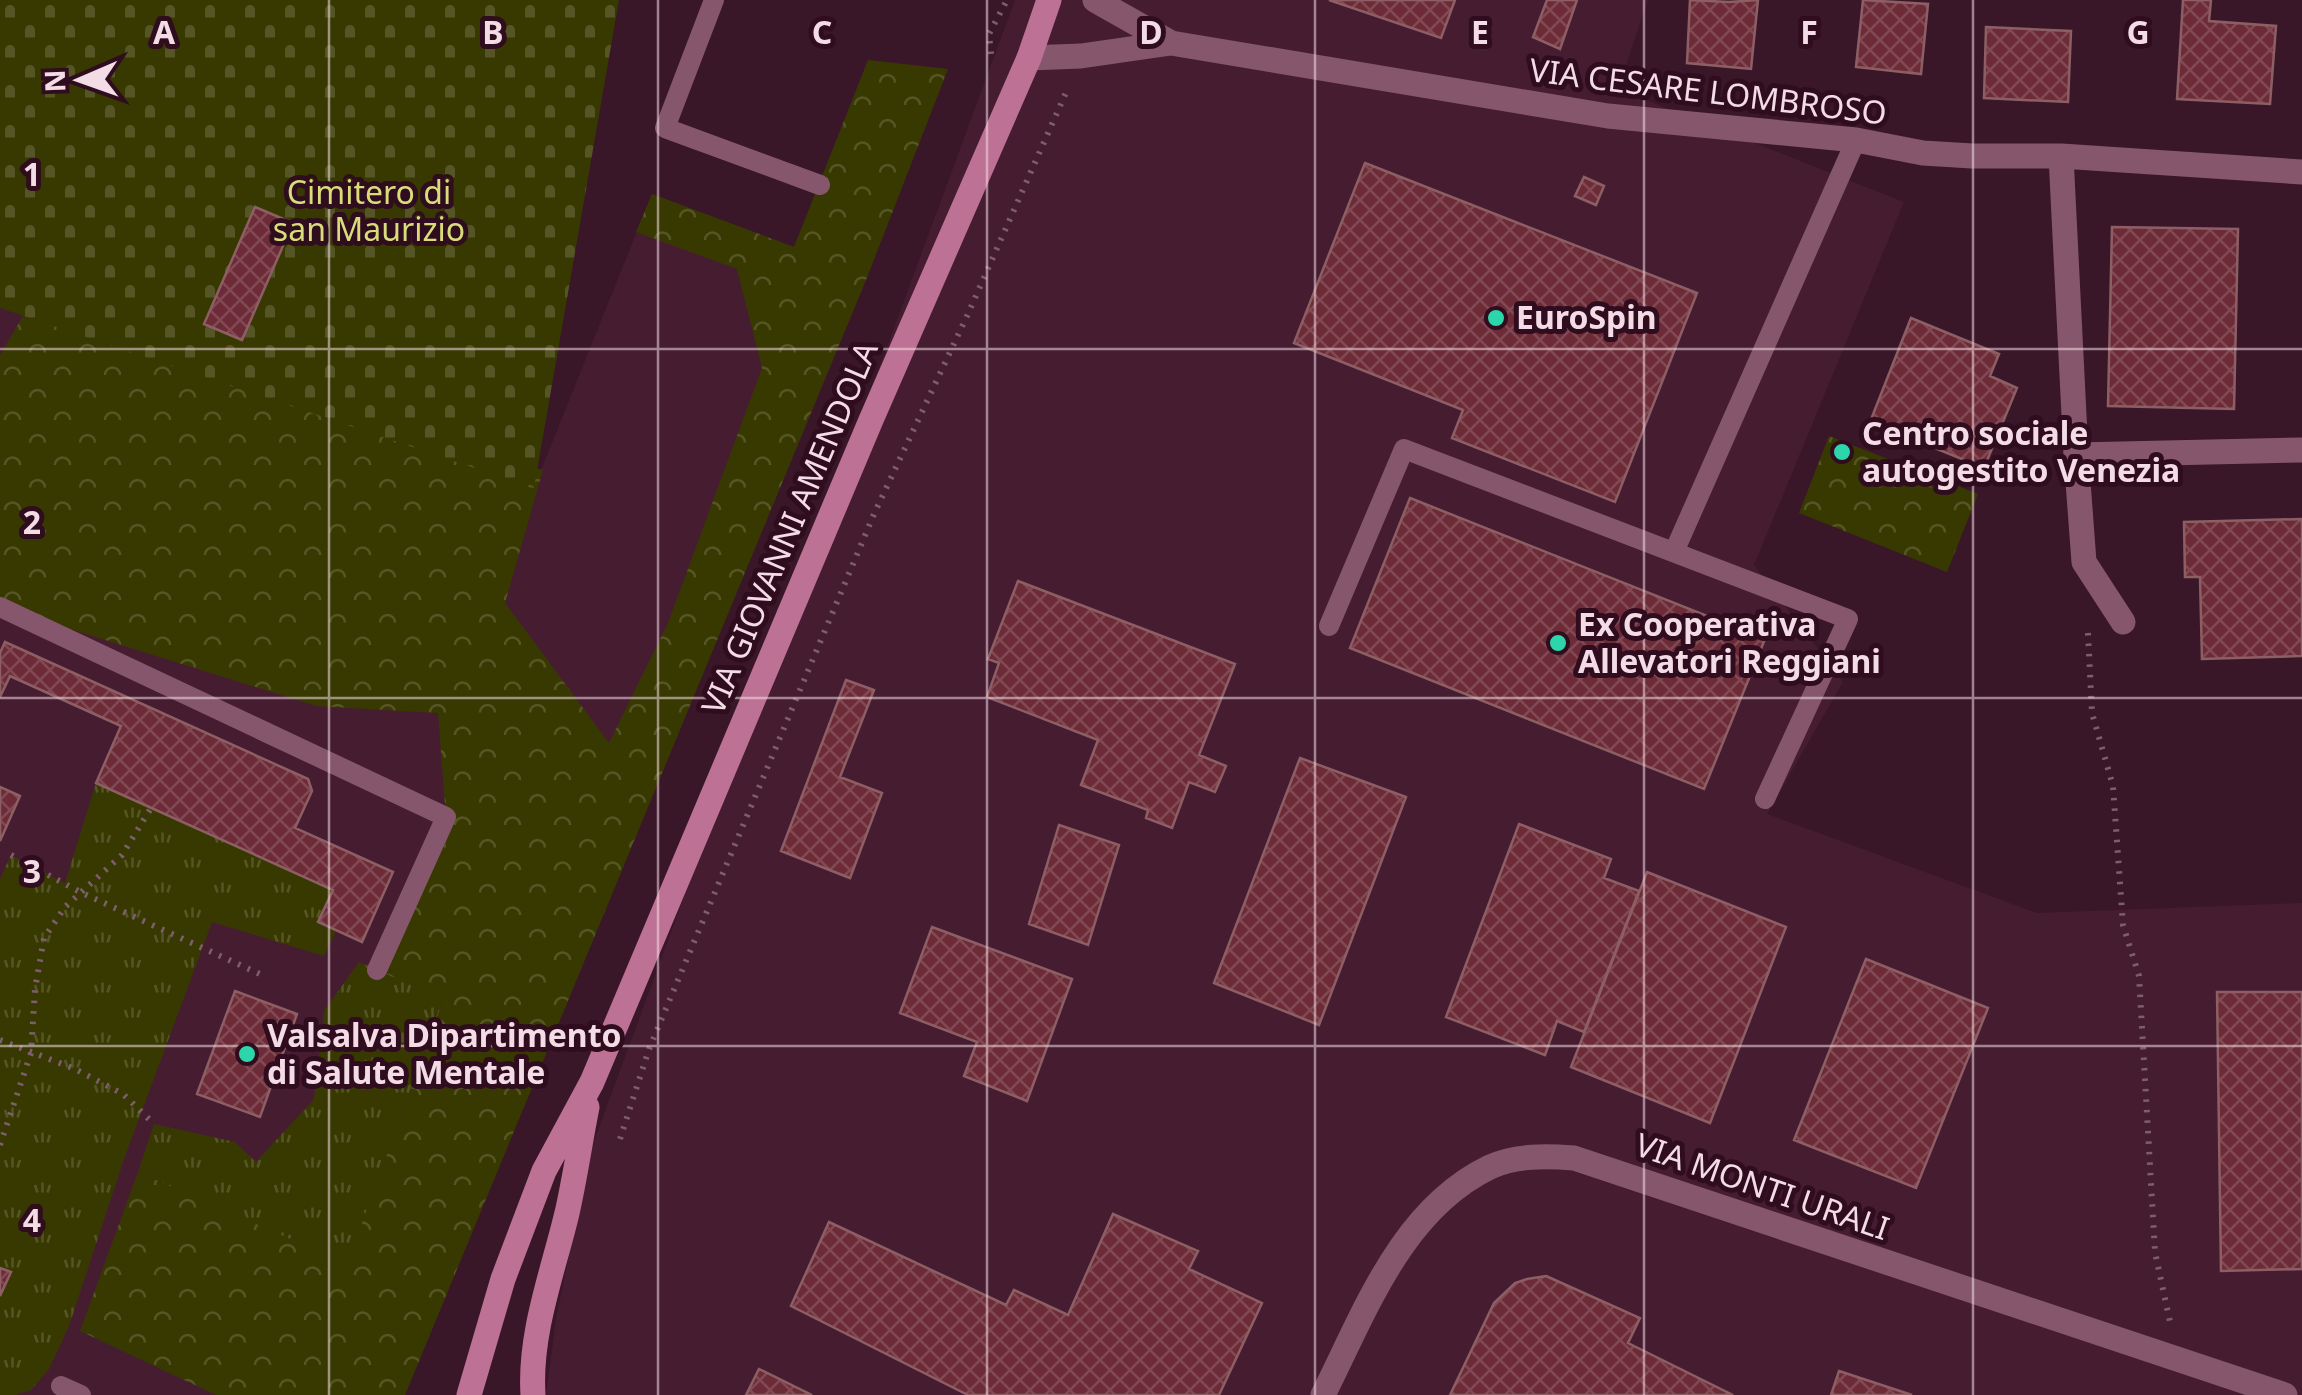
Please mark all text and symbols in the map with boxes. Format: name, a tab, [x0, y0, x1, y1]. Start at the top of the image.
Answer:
text: A	[153, 10, 176, 53]
text: B	[482, 10, 504, 53]
text: C	[812, 10, 832, 53]
text: D	[1139, 10, 1163, 53]
text: E	[1471, 10, 1489, 53]
text: F	[1800, 10, 1818, 53]
text: G	[2126, 10, 2150, 53]
north arrow	[30, 30, 130, 130]
street label: VIA CESARE LOMBROSO	[1527, 47, 1889, 134]
text: N	[35, 69, 73, 93]
text: 1	[23, 152, 41, 195]
park label: Cimitero di san Maurizio	[273, 170, 465, 250]
place label: EuroSpin	[1516, 295, 1657, 338]
marker: EuroSpin	[1485, 307, 1507, 329]
street label: VIA GIOVANNI AMENDOLA	[690, 334, 887, 720]
place label: Centro sociale autogestito Venezia	[1862, 411, 2180, 491]
marker: Centro sociale autogestito Venezia	[1831, 441, 1853, 463]
text: 2	[23, 500, 41, 543]
place label: Ex Cooperativa Allevatori Reggiani	[1578, 602, 1881, 682]
marker: Ex Cooperativa Allevatori Reggiani	[1547, 632, 1569, 654]
text: 3	[23, 849, 41, 892]
place label: Valsalva Dipartimento di Salute Mentale	[267, 1013, 622, 1093]
marker: Valsalva Dipartimento di Salute Mentale	[236, 1043, 258, 1065]
street label: VIA MONTI URALI	[1630, 1122, 1895, 1249]
text: 4	[23, 1198, 41, 1241]

